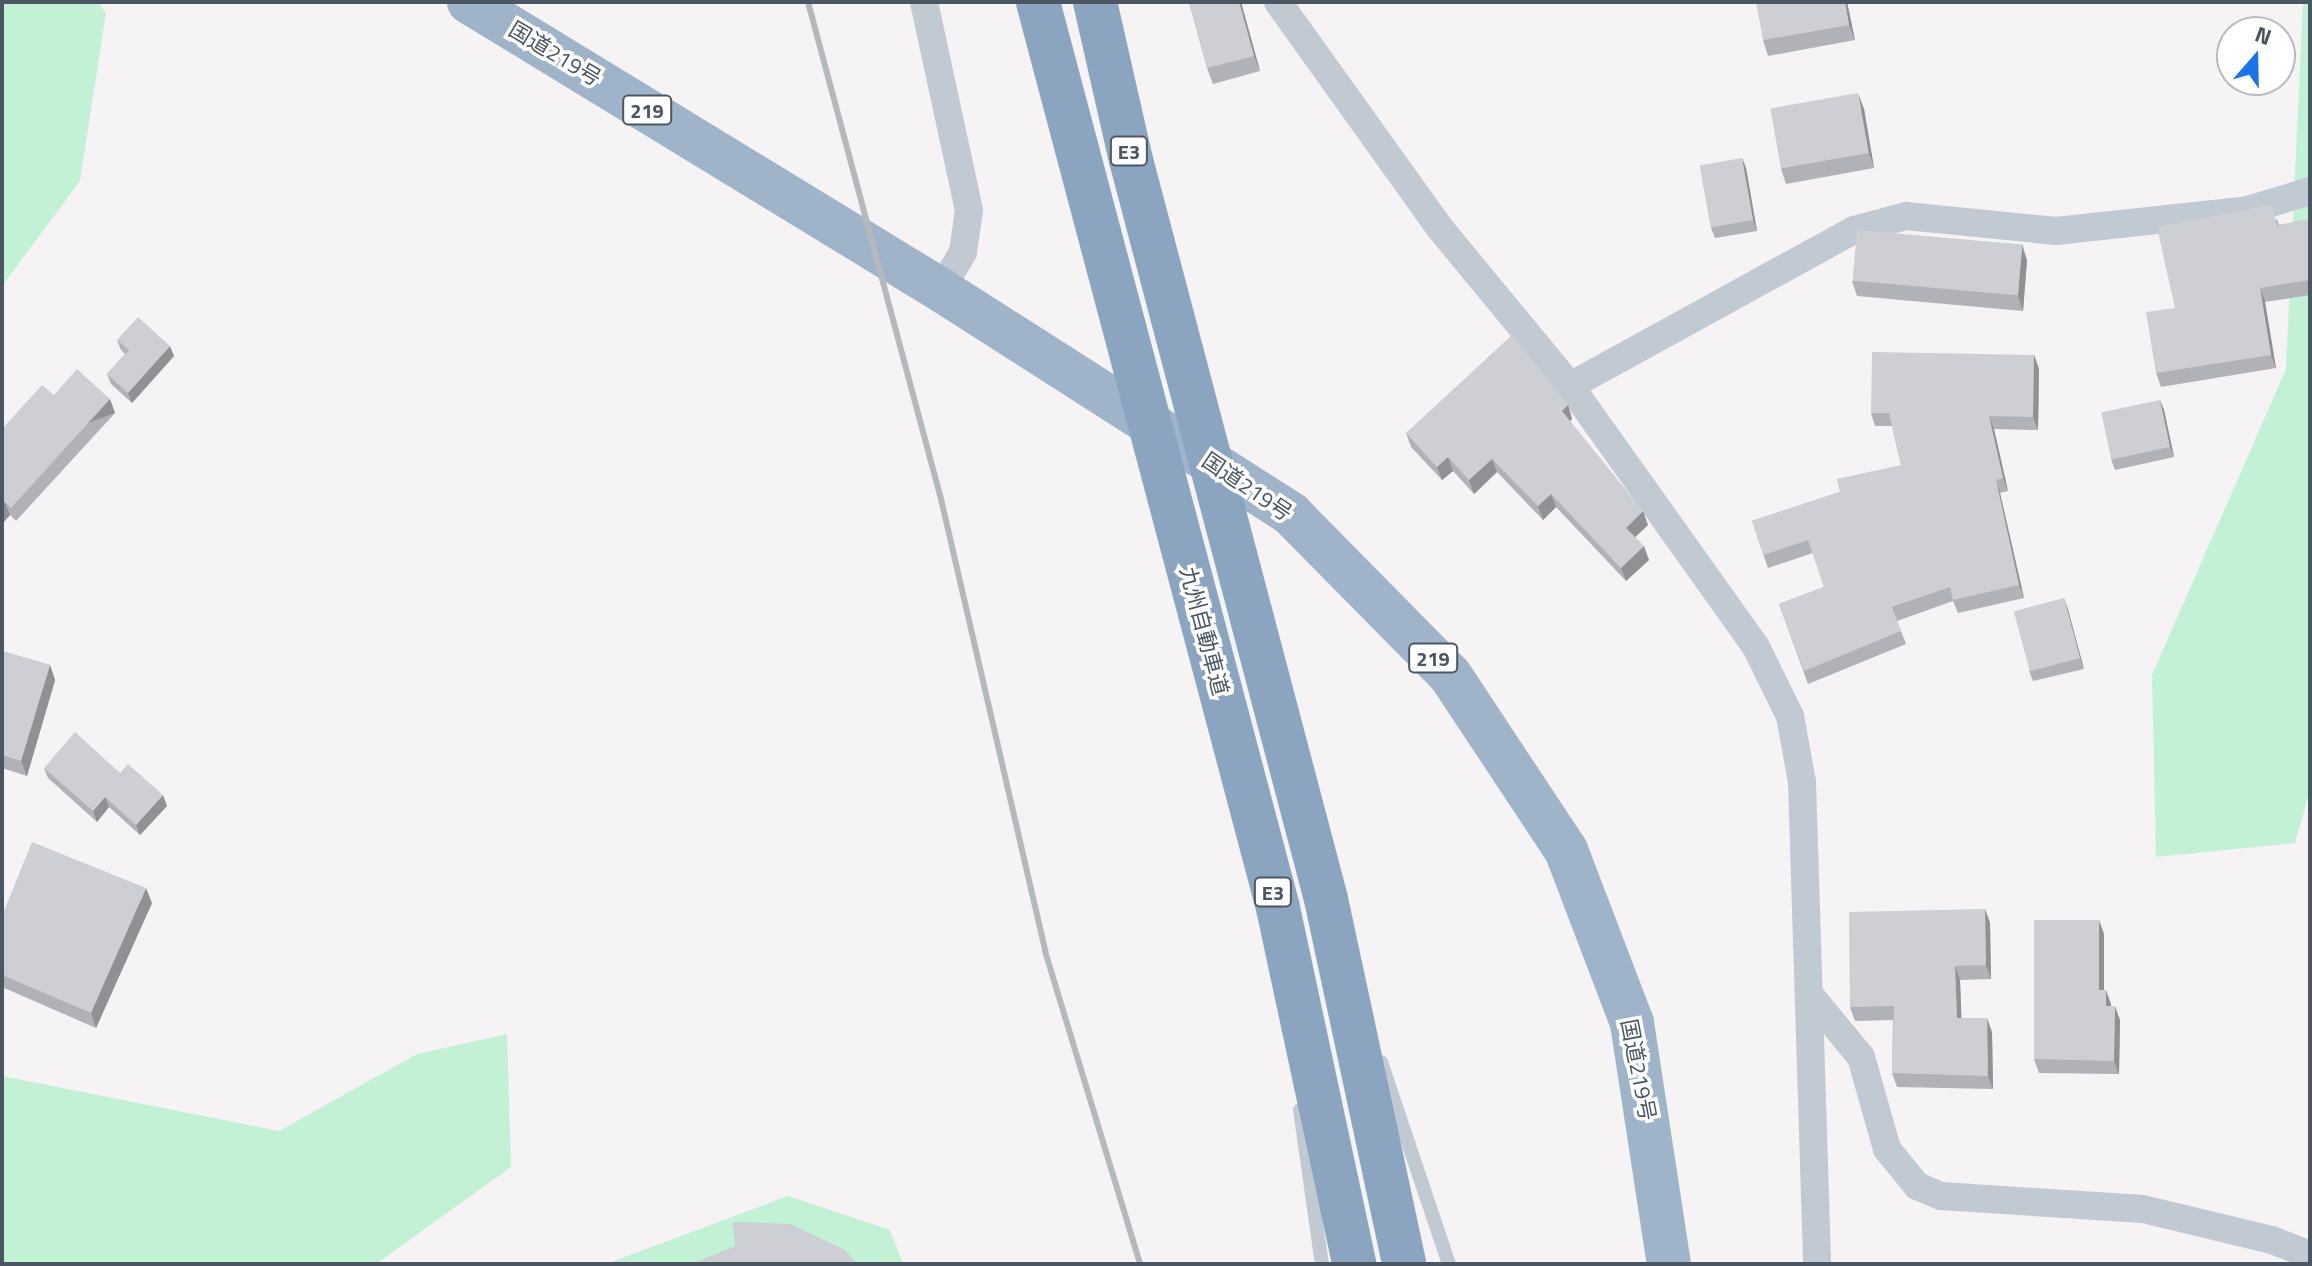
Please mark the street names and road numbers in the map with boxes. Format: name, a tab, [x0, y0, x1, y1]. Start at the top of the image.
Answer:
street label: 国道219号	[504, 16, 606, 92]
road number: 219	[621, 94, 673, 126]
road number: E3	[1109, 135, 1149, 167]
street label: 国道219号	[1197, 447, 1297, 527]
street label: 九州自動車道	[1174, 564, 1234, 698]
road number: 219	[1407, 642, 1459, 674]
road number: E3	[1253, 876, 1293, 908]
street label: 国道219号	[1615, 1017, 1661, 1123]

